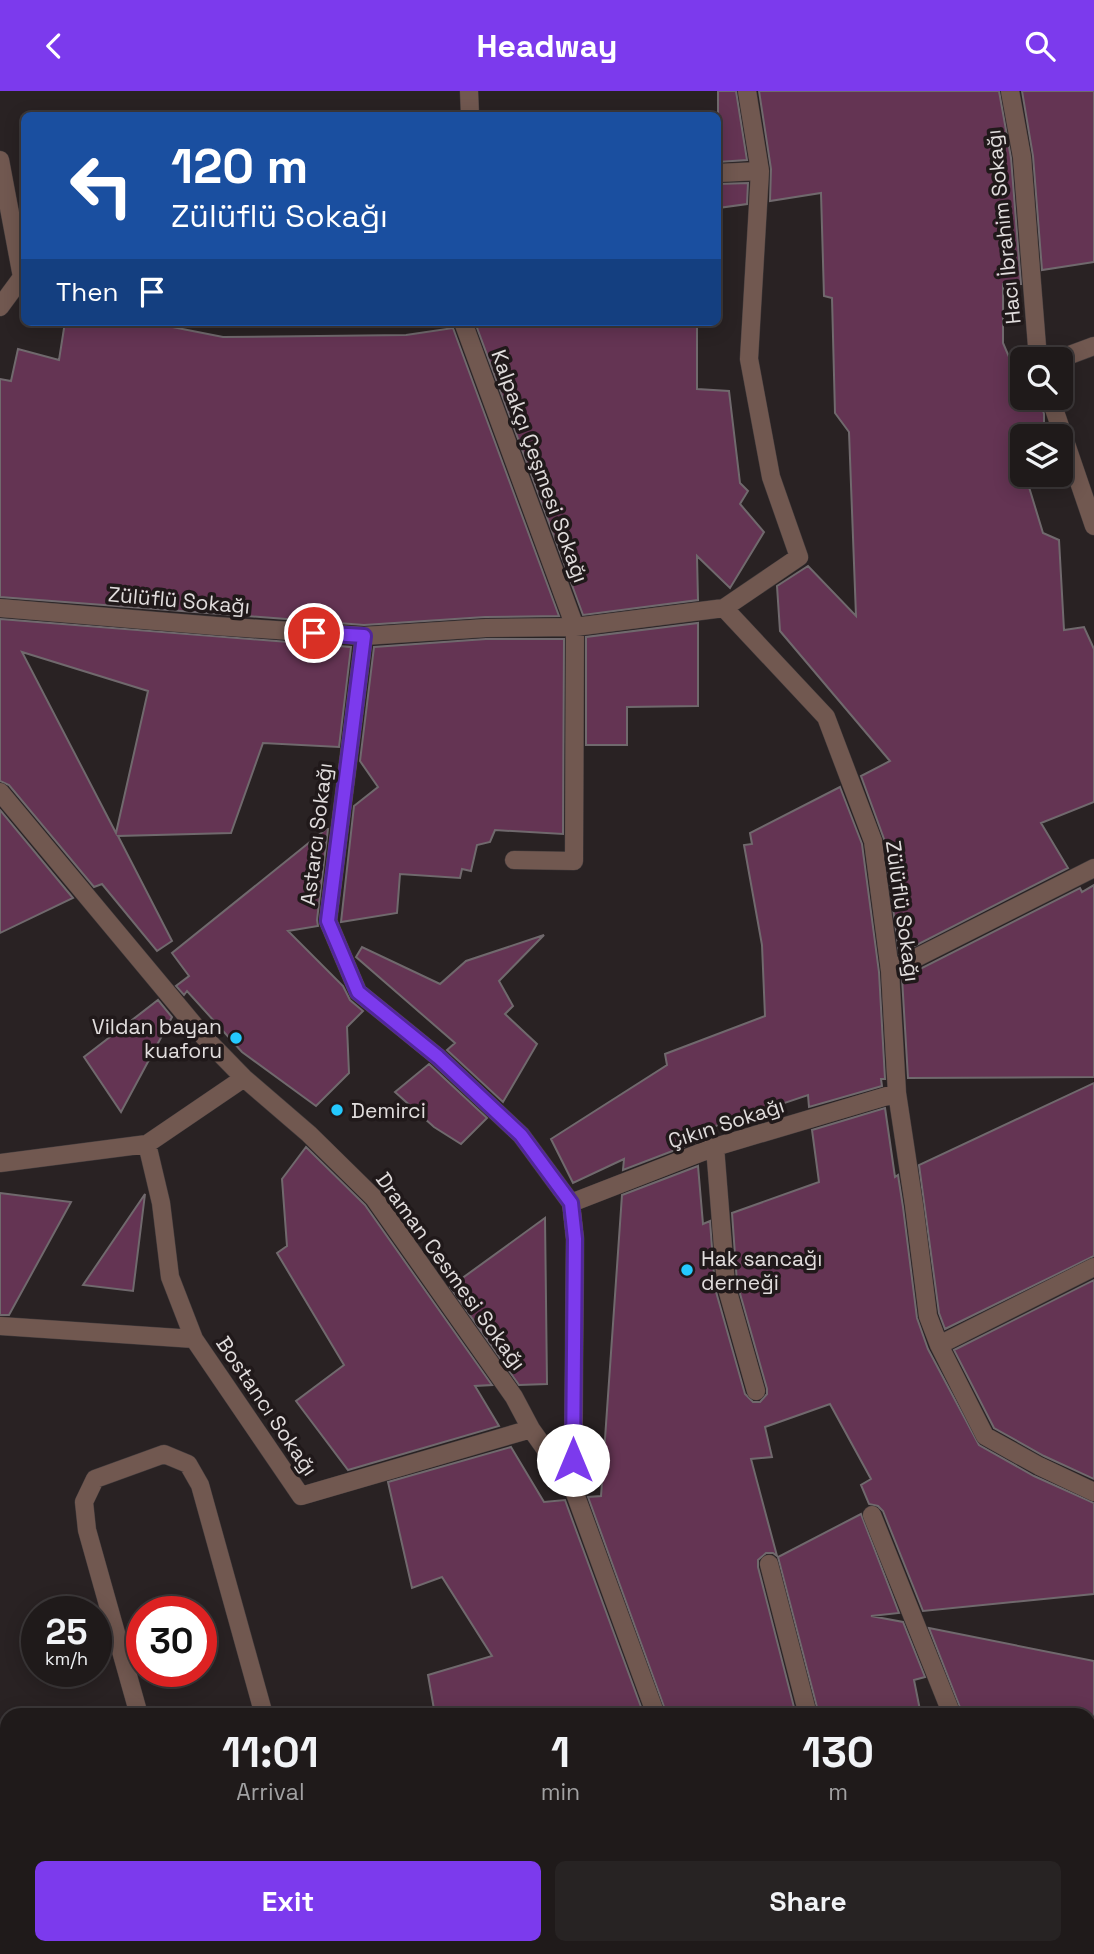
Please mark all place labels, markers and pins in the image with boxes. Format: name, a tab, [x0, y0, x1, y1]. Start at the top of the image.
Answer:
pin	[284, 603, 344, 663]
place label: Vildan bayan kuaforu	[92, 1013, 222, 1064]
marker: Vildan bayan kuaforu	[228, 1030, 244, 1046]
place label: Demirci	[351, 1097, 426, 1124]
marker: Demirci	[329, 1102, 345, 1118]
place label: Hak sancağı derneği	[701, 1245, 822, 1296]
marker: Hak sancağı derneği	[679, 1262, 695, 1278]

